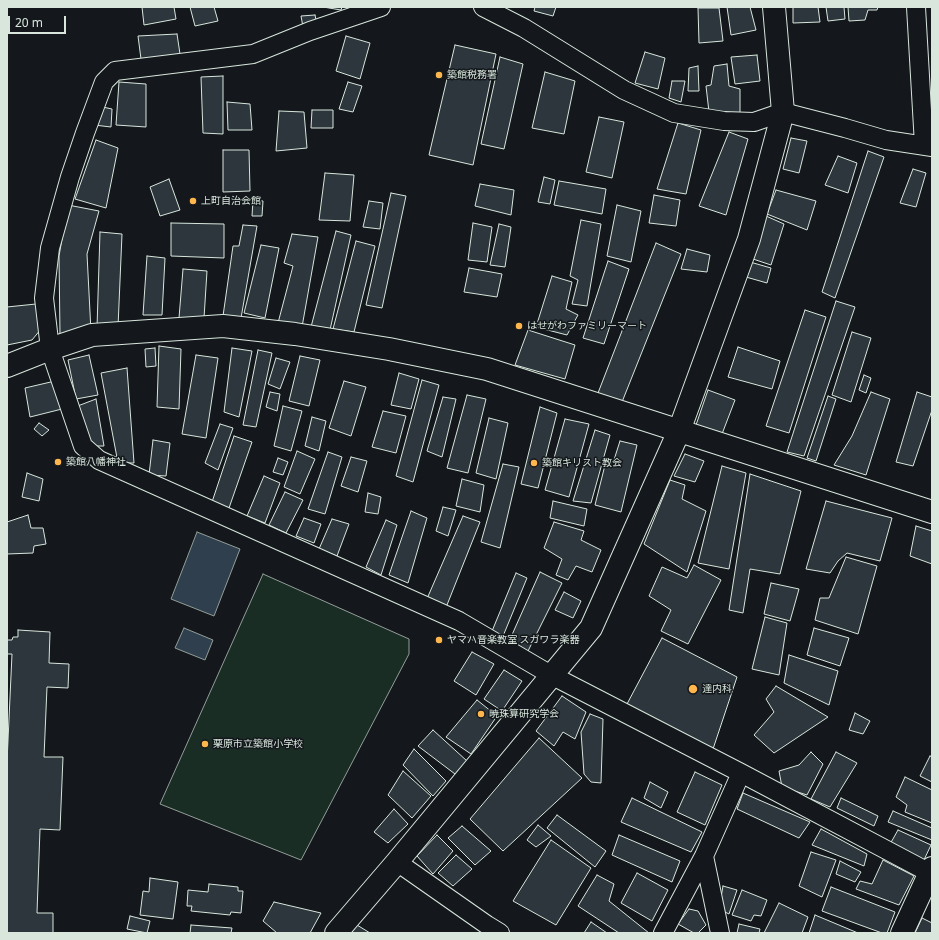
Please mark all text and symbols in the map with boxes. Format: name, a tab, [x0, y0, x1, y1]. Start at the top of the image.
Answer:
scale bar	[10, 8, 68, 34]
text: 20 m	[15, 14, 43, 31]
place label: 築館税務署	[447, 69, 497, 81]
marker: 築館税務署	[434, 70, 444, 80]
place label: 上町自治会館	[201, 195, 261, 207]
marker: 上町自治会館	[188, 196, 198, 206]
place label: はせがわファミリーマート	[527, 320, 647, 332]
marker: はせがわファミリーマート	[514, 321, 524, 331]
place label: 築館八幡神社	[66, 456, 126, 468]
marker: 築館八幡神社	[53, 457, 63, 467]
place label: 築館キリスト教会	[542, 457, 622, 469]
marker: 築館キリスト教会	[529, 458, 539, 468]
place label: ヤマハ音楽教室 スガワラ楽器	[447, 634, 580, 646]
marker: ヤマハ音楽教室 スガワラ楽器	[434, 635, 444, 645]
marker: 達内科	[687, 683, 699, 695]
place label: 達内科	[702, 683, 732, 695]
place label: 暁珠算研究学会	[489, 708, 559, 720]
marker: 暁珠算研究学会	[476, 709, 486, 719]
place label: 栗原市立築館小学校	[213, 738, 303, 750]
marker: 栗原市立築館小学校	[200, 739, 210, 749]

